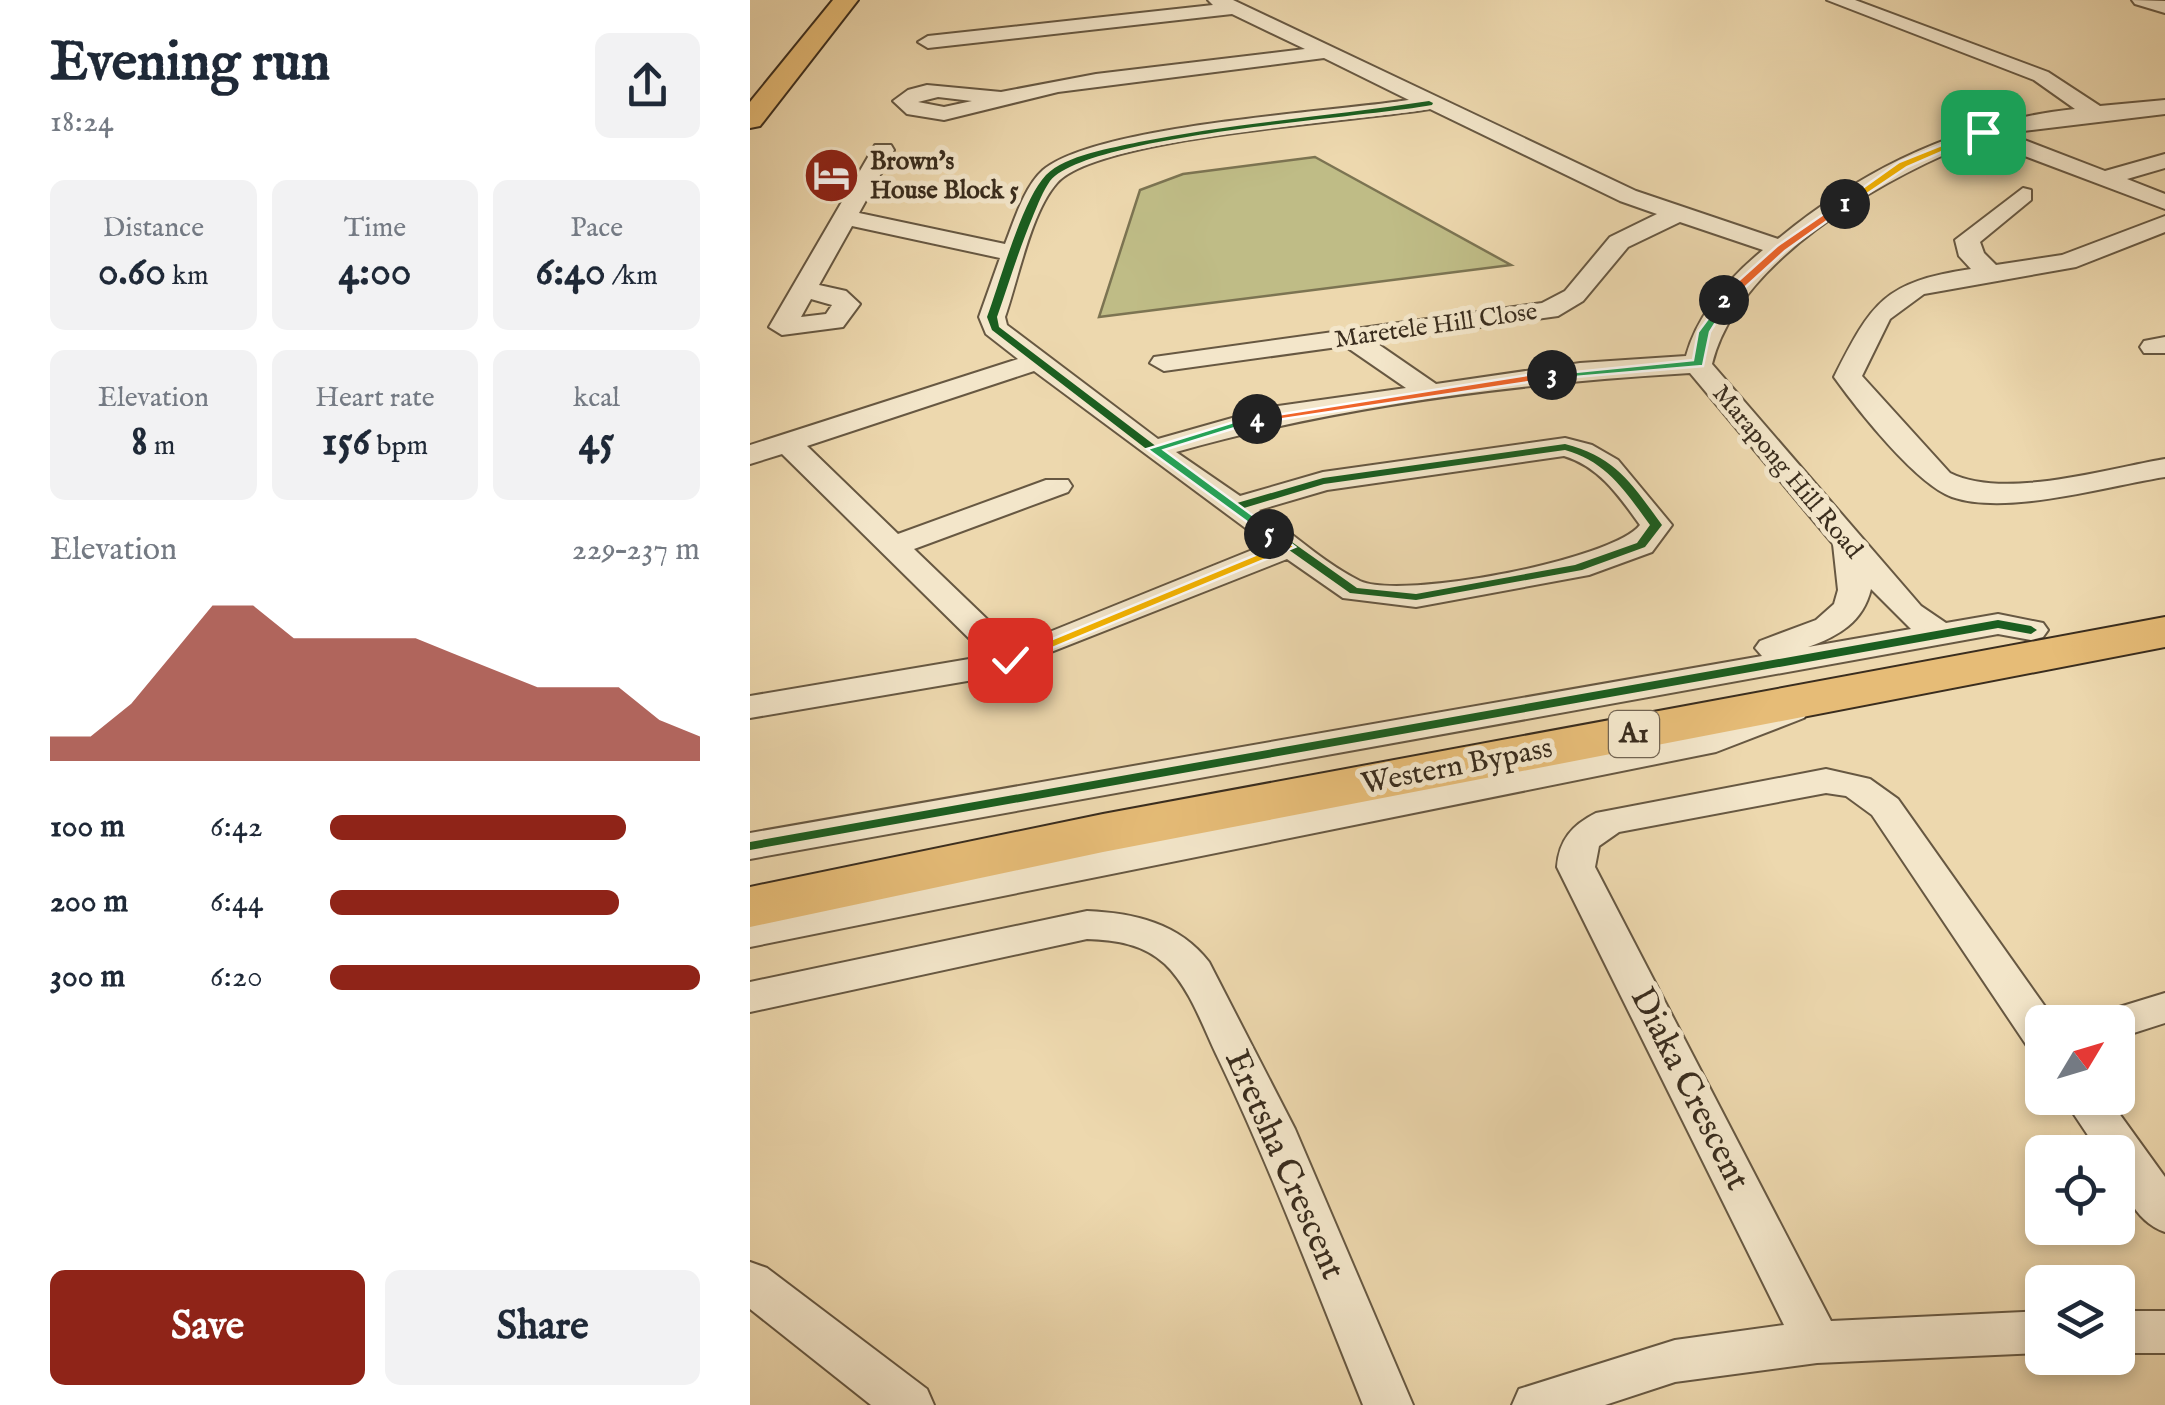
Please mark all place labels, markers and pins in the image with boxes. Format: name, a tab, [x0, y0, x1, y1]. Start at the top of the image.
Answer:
pin	[1941, 90, 2026, 175]
hotel icon: Brown's House Block 5	[801, 146, 861, 206]
place label: Brown's House Block 5	[870, 146, 1018, 207]
pin: 1	[1820, 179, 1870, 229]
pin: 2	[1699, 275, 1749, 325]
pin: 3	[1527, 350, 1577, 400]
pin: 4	[1232, 394, 1282, 444]
pin: 5	[1244, 509, 1294, 559]
pin	[968, 618, 1053, 703]

